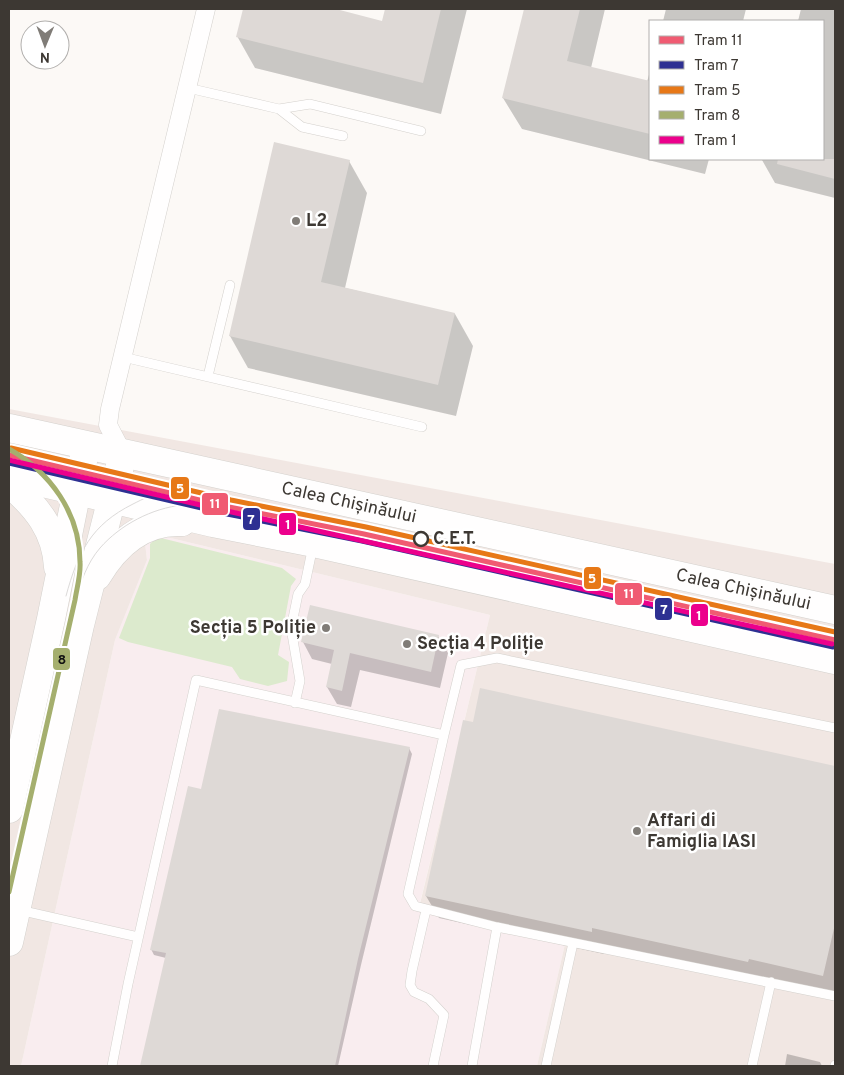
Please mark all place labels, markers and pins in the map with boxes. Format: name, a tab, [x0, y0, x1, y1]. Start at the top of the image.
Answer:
place label: L2	[306, 210, 327, 233]
marker: L2	[290, 215, 302, 227]
place label: C.E.T.	[433, 528, 476, 551]
marker: C.E.T.	[413, 531, 429, 547]
place label: Secția 5 Poliție	[190, 617, 316, 640]
marker: Secția 5 Poliție	[320, 622, 332, 634]
place label: Secția 4 Poliție	[417, 633, 544, 656]
marker: Secția 4 Poliție	[401, 638, 413, 650]
place label: Affari di Famiglia IASI	[647, 810, 756, 854]
marker: Affari di Famiglia IASI	[631, 825, 643, 837]

